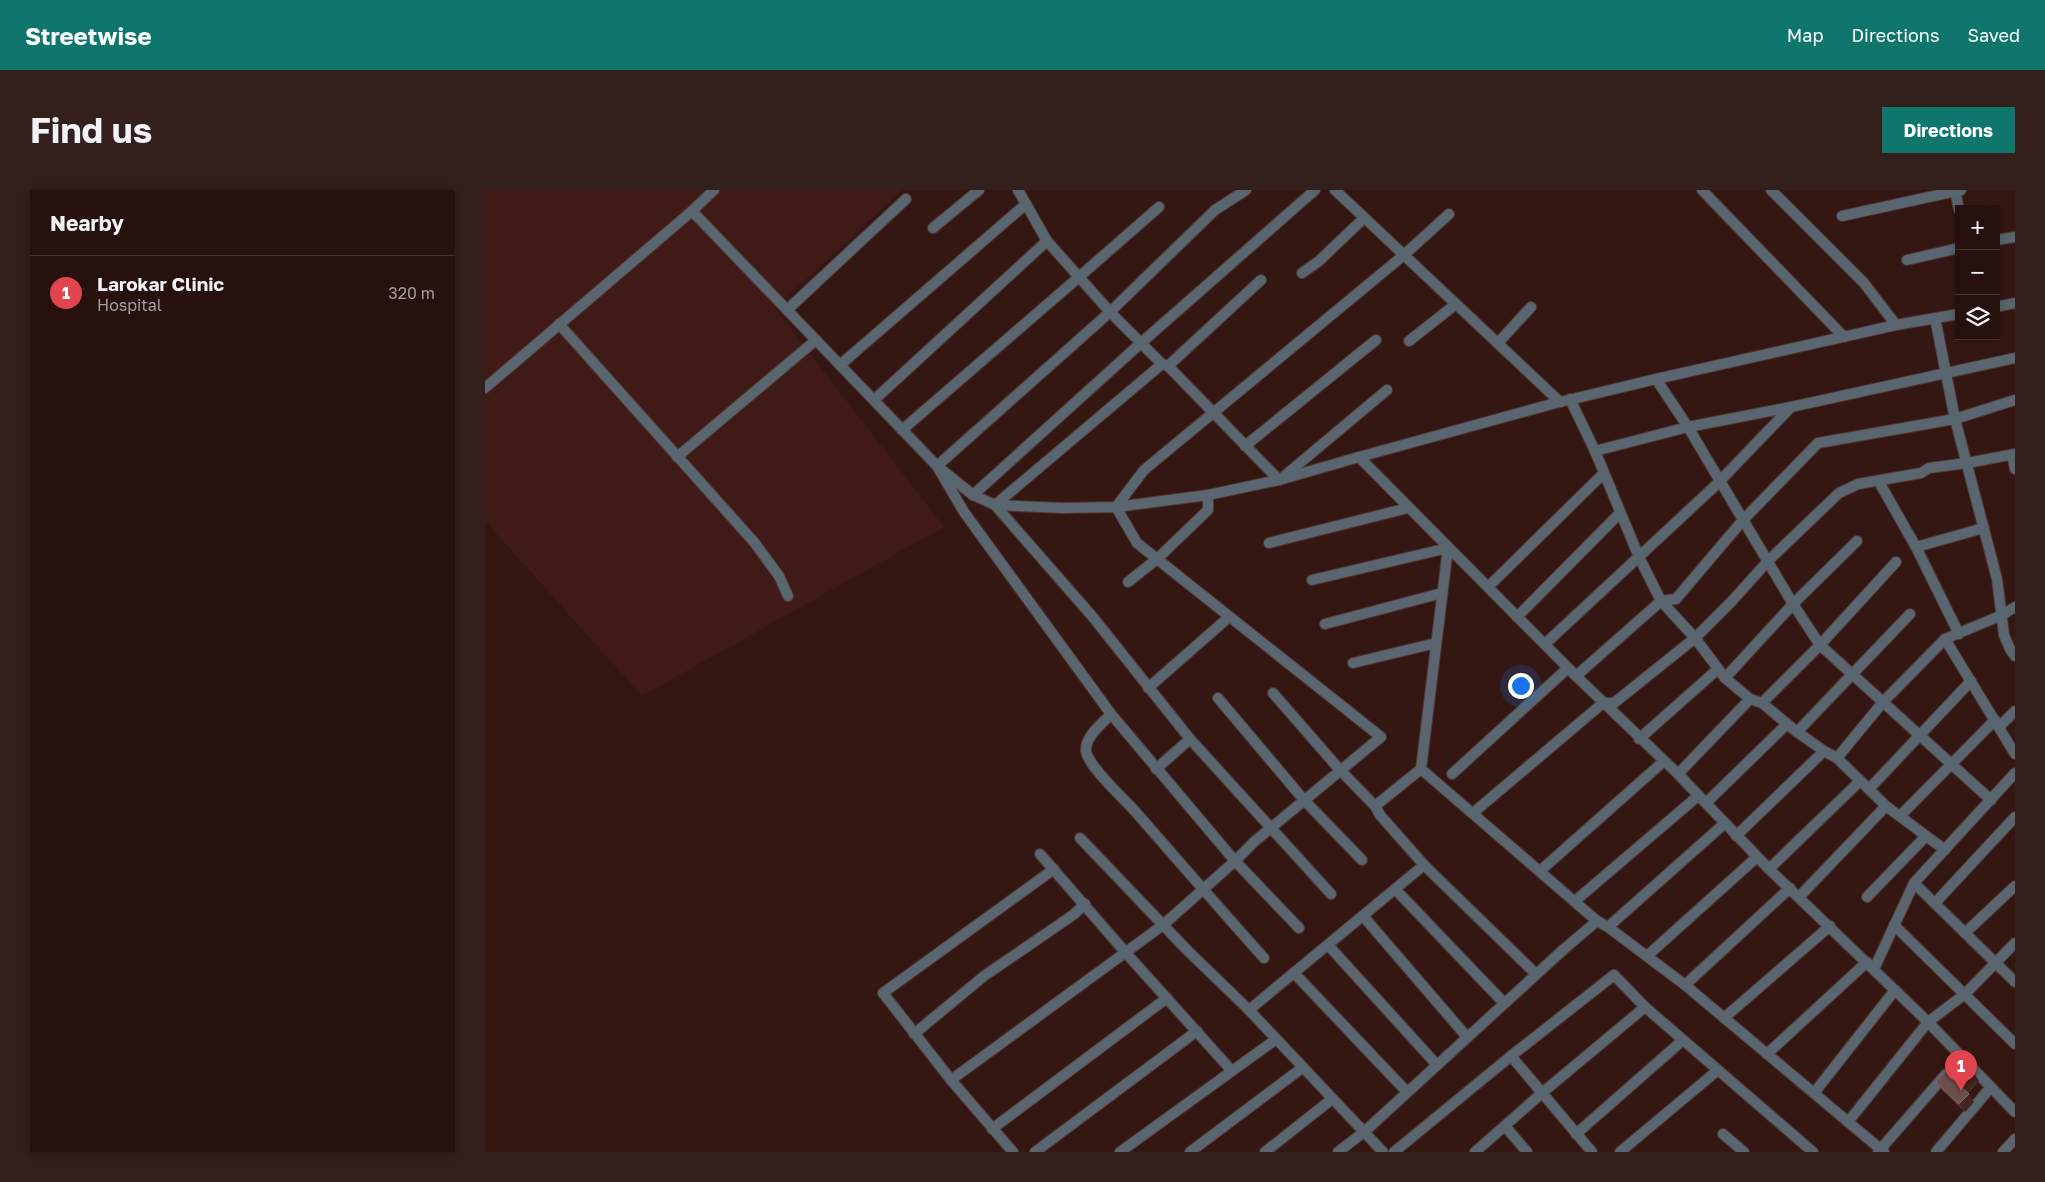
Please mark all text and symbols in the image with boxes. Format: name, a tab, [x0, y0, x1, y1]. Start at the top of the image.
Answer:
text: Streetwise	[25, 21, 152, 50]
text: Map	[1787, 24, 1823, 46]
text: Directions	[1851, 24, 1939, 46]
text: Saved	[1967, 24, 2020, 46]
button: Directions	[1882, 107, 2015, 153]
text: Find us	[30, 109, 152, 151]
map controls	[1955, 205, 2000, 340]
button: +	[1955, 205, 2000, 250]
text: Nearby	[50, 210, 124, 236]
button: −	[1955, 250, 2000, 295]
text: Larokar Clinic	[97, 272, 224, 295]
text: 1	[62, 283, 70, 303]
text: 320 m	[388, 283, 435, 303]
text: Hospital	[97, 295, 162, 315]
button: layers	[1955, 295, 2000, 340]
your location	[1508, 673, 1534, 699]
pin: 1	[1945, 1050, 1977, 1091]

